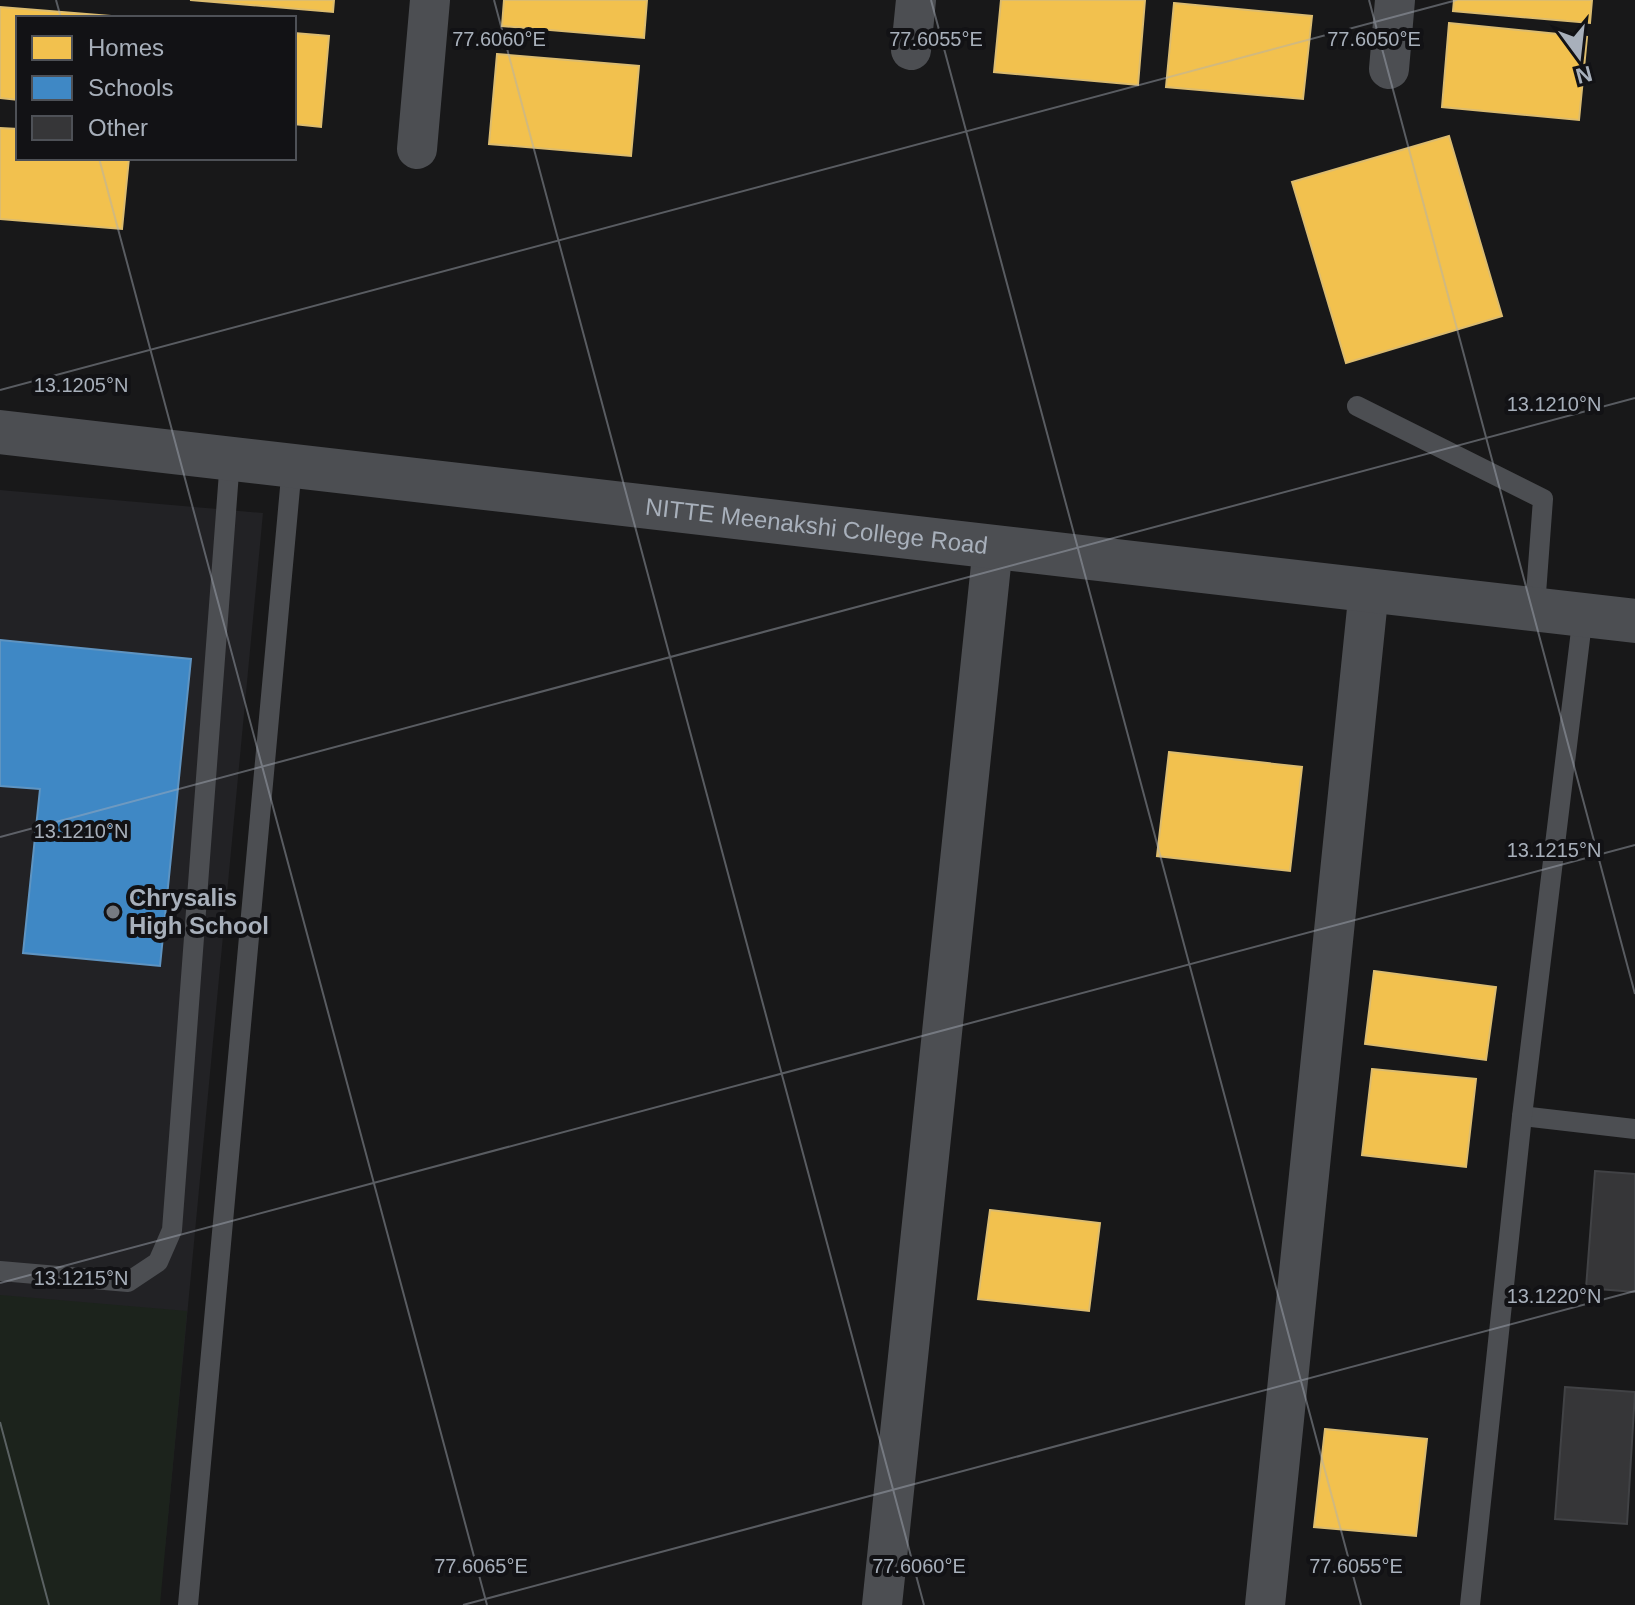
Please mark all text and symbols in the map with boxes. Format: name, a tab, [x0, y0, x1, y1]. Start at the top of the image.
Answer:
legend	[16, 16, 296, 160]
north arrow	[1539, 16, 1619, 96]
text: 77.6060°E	[452, 28, 546, 50]
text: 77.6055°E	[889, 28, 983, 50]
text: 77.6050°E	[1327, 28, 1421, 50]
text: Homes	[88, 34, 164, 61]
text: N	[1573, 61, 1595, 89]
text: Schools	[88, 74, 173, 101]
text: Other	[88, 114, 148, 141]
text: 13.1205°N	[34, 374, 128, 396]
text: 13.1210°N	[1507, 393, 1601, 415]
street label: NITTE Meenakshi College Road	[644, 493, 989, 559]
text: 13.1210°N	[34, 820, 128, 842]
text: 13.1215°N	[1507, 839, 1601, 861]
place label: Chrysalis High School	[129, 884, 269, 939]
marker: Chrysalis High School	[104, 903, 122, 921]
text: 13.1215°N	[34, 1267, 128, 1289]
text: 13.1220°N	[1507, 1285, 1601, 1307]
text: 77.6065°E	[434, 1555, 528, 1577]
text: 77.6060°E	[872, 1555, 966, 1577]
text: 77.6055°E	[1309, 1555, 1403, 1577]

